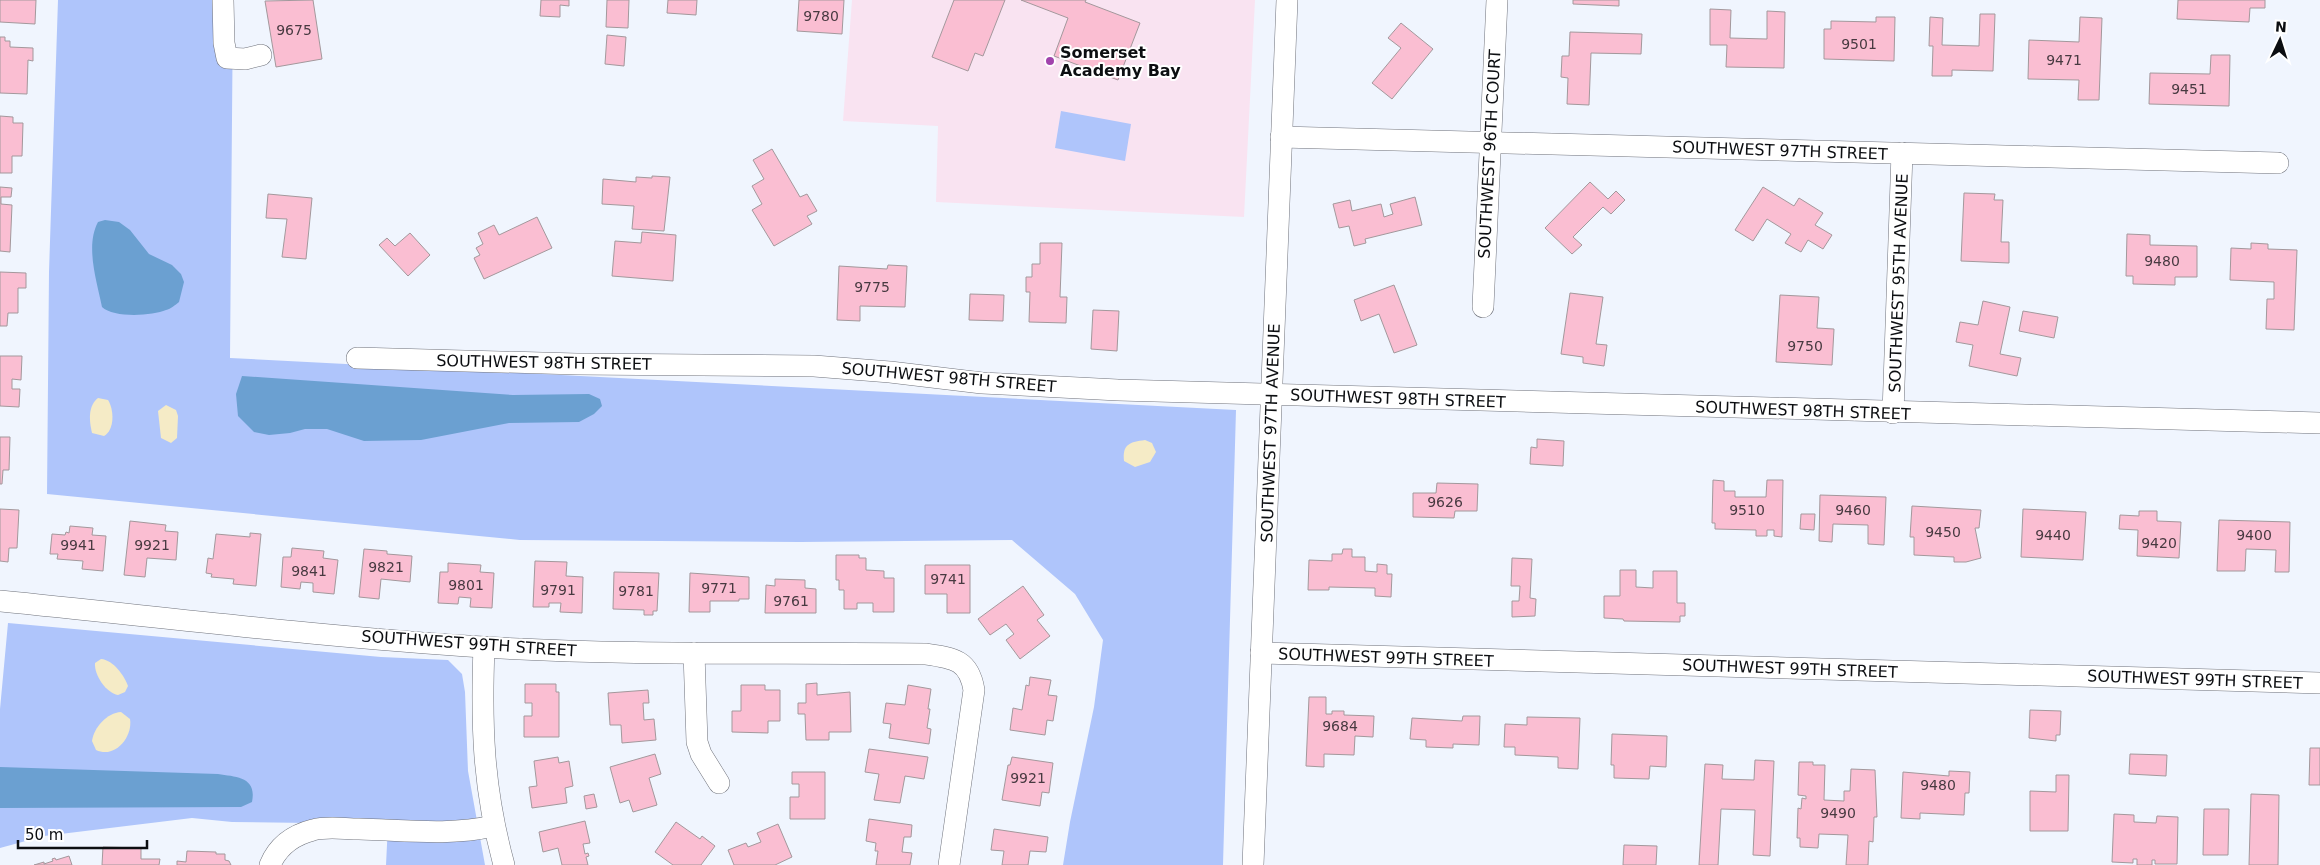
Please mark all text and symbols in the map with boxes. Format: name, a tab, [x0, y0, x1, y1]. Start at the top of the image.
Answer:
house number: 9780	[803, 8, 839, 24]
north arrow	[2255, 15, 2305, 65]
text: N	[2275, 19, 2287, 35]
house number: 9675	[276, 22, 312, 38]
house number: 9501	[1841, 36, 1877, 52]
place label: Somerset Academy Bay	[1060, 43, 1181, 80]
street label: SOUTHWEST 96TH COURT	[1475, 49, 1504, 259]
house number: 9471	[2046, 52, 2082, 68]
marker: Somerset Academy Bay	[1044, 55, 1056, 67]
house number: 9451	[2171, 81, 2207, 97]
street label: SOUTHWEST 97TH STREET	[1672, 137, 1888, 164]
street label: SOUTHWEST 95TH AVENUE	[1885, 173, 1912, 393]
house number: 9480	[2144, 253, 2180, 269]
house number: 9775	[854, 279, 890, 295]
street label: SOUTHWEST 97TH AVENUE	[1257, 323, 1284, 543]
house number: 9750	[1787, 338, 1823, 354]
street label: SOUTHWEST 98TH STREET	[436, 351, 652, 374]
street label: SOUTHWEST 98TH STREET	[841, 359, 1057, 396]
street label: SOUTHWEST 98TH STREET	[1290, 385, 1506, 412]
street label: SOUTHWEST 98TH STREET	[1695, 397, 1911, 424]
house number: 9626	[1427, 494, 1463, 510]
house number: 9510	[1729, 502, 1765, 518]
house number: 9460	[1835, 502, 1871, 518]
house number: 9450	[1925, 524, 1961, 540]
house number: 9440	[2035, 527, 2071, 543]
house number: 9400	[2236, 527, 2272, 543]
house number: 9420	[2141, 535, 2177, 551]
house number: 9941	[60, 537, 96, 553]
house number: 9921	[134, 537, 170, 553]
house number: 9821	[368, 559, 404, 575]
house number: 9841	[291, 563, 327, 579]
house number: 9741	[930, 571, 966, 587]
house number: 9801	[448, 577, 484, 593]
house number: 9771	[701, 580, 737, 596]
house number: 9791	[540, 582, 576, 598]
house number: 9781	[618, 583, 654, 599]
house number: 9761	[773, 593, 809, 609]
street label: SOUTHWEST 99TH STREET	[361, 627, 577, 661]
street label: SOUTHWEST 99TH STREET	[1278, 644, 1494, 671]
street label: SOUTHWEST 99TH STREET	[1682, 655, 1898, 682]
street label: SOUTHWEST 99TH STREET	[2087, 666, 2303, 693]
house number: 9684	[1322, 718, 1358, 734]
house number: 9921	[1010, 770, 1046, 786]
house number: 9480	[1920, 777, 1956, 793]
house number: 9490	[1820, 805, 1856, 821]
scale bar	[18, 818, 146, 850]
text: 50 m	[25, 826, 63, 844]

